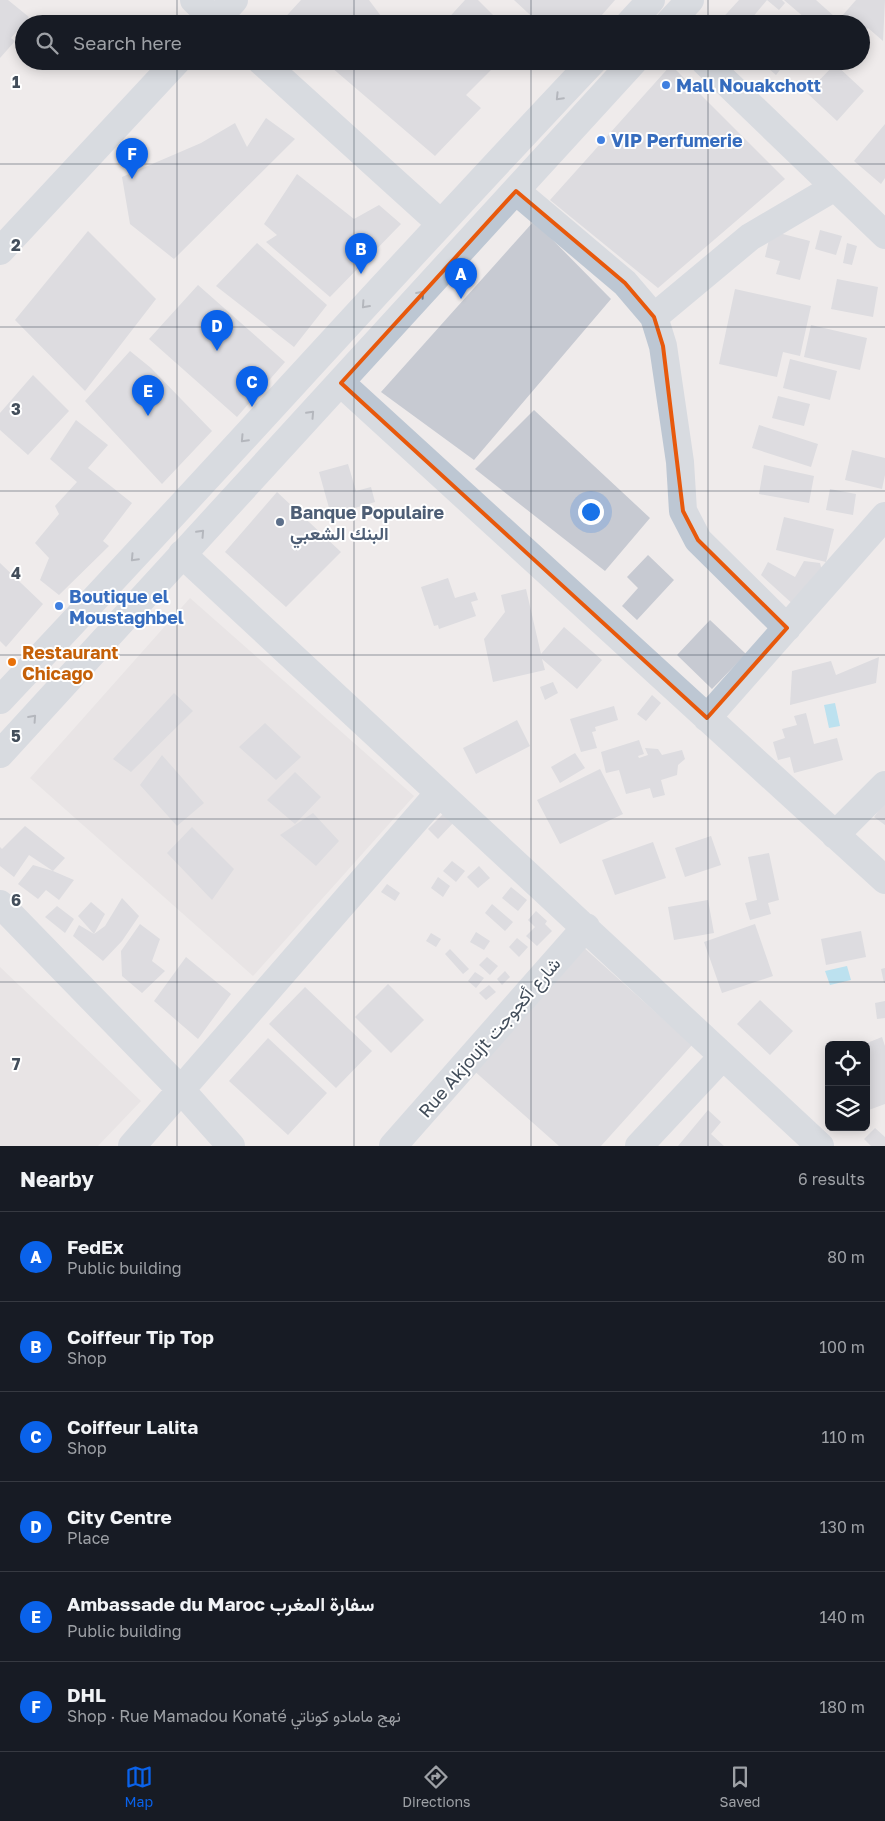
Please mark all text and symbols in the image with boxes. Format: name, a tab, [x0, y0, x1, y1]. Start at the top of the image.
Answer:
search box	[15, 15, 870, 70]
icon: search	[33, 29, 61, 57]
text: Search here	[73, 31, 182, 54]
text: 1	[12, 72, 20, 92]
place label: Mall Nouakchott	[676, 74, 821, 96]
marker: Mall Nouakchott	[660, 79, 672, 91]
one-way arrow	[556, 91, 565, 100]
place label: VIP Perfumerie	[611, 129, 743, 151]
marker: VIP Perfumerie	[595, 134, 607, 146]
pin: F	[116, 138, 148, 179]
pin: B	[345, 233, 377, 274]
text: 2	[11, 235, 21, 255]
pin: A	[445, 258, 477, 299]
one-way arrow	[415, 291, 424, 300]
one-way arrow	[362, 300, 371, 309]
pin: D	[201, 310, 233, 351]
pin: C	[236, 366, 268, 407]
pin: E	[132, 375, 164, 416]
text: 3	[11, 399, 21, 419]
one-way arrow	[305, 411, 314, 420]
one-way arrow	[241, 433, 250, 442]
your location	[578, 499, 604, 525]
place label: Banque Populaire البنك الشعبي	[290, 501, 445, 549]
marker: Banque Populaire البنك الشعبي	[274, 516, 286, 528]
one-way arrow	[195, 530, 204, 539]
one-way arrow	[131, 552, 140, 561]
text: 4	[11, 563, 21, 583]
place label: Boutique el Moustaghbel	[69, 585, 184, 628]
marker: Boutique el Moustaghbel	[53, 600, 65, 612]
place label: Restaurant Chicago	[22, 641, 118, 684]
marker: Restaurant Chicago	[6, 656, 18, 668]
one-way arrow	[27, 715, 36, 724]
text: 5	[11, 726, 21, 746]
text: 6	[11, 890, 21, 910]
street label: Rue Akjoujt شارع أكجوجت	[413, 952, 566, 1123]
map controls	[825, 1041, 870, 1131]
button: locate	[825, 1041, 870, 1086]
text: 7	[12, 1054, 21, 1074]
button: layers	[825, 1086, 870, 1131]
text: Nearby	[20, 1166, 94, 1192]
text: 6 results	[798, 1169, 865, 1189]
text: FedEx	[67, 1235, 124, 1258]
text: A	[30, 1247, 42, 1267]
text: 80 m	[827, 1247, 865, 1267]
text: Public building	[67, 1258, 182, 1278]
text: Coiffeur Tip Top	[67, 1325, 214, 1348]
text: B	[30, 1337, 42, 1357]
text: 100 m	[819, 1337, 865, 1357]
text: Shop	[67, 1348, 107, 1368]
text: Coiffeur Lalita	[67, 1415, 198, 1438]
text: C	[30, 1427, 42, 1447]
text: 110 m	[821, 1427, 865, 1447]
text: Shop	[67, 1438, 107, 1458]
text: City Centre	[67, 1505, 172, 1528]
text: D	[30, 1517, 42, 1537]
text: 130 m	[820, 1517, 865, 1537]
text: Place	[67, 1528, 110, 1548]
text: Ambassade du Maroc سفارة المغرب	[67, 1592, 374, 1615]
text: E	[31, 1607, 41, 1627]
text: 140 m	[819, 1607, 865, 1627]
text: Public building	[67, 1621, 182, 1641]
text: DHL	[67, 1683, 106, 1706]
text: F	[31, 1697, 41, 1717]
text: 180 m	[819, 1697, 865, 1717]
text: Shop · Rue Mamadou Konaté نهج مامادو كوناتي	[67, 1706, 401, 1726]
tab: Map	[125, 1763, 153, 1810]
tab: Directions	[402, 1763, 471, 1810]
tab: Saved	[720, 1763, 760, 1810]

